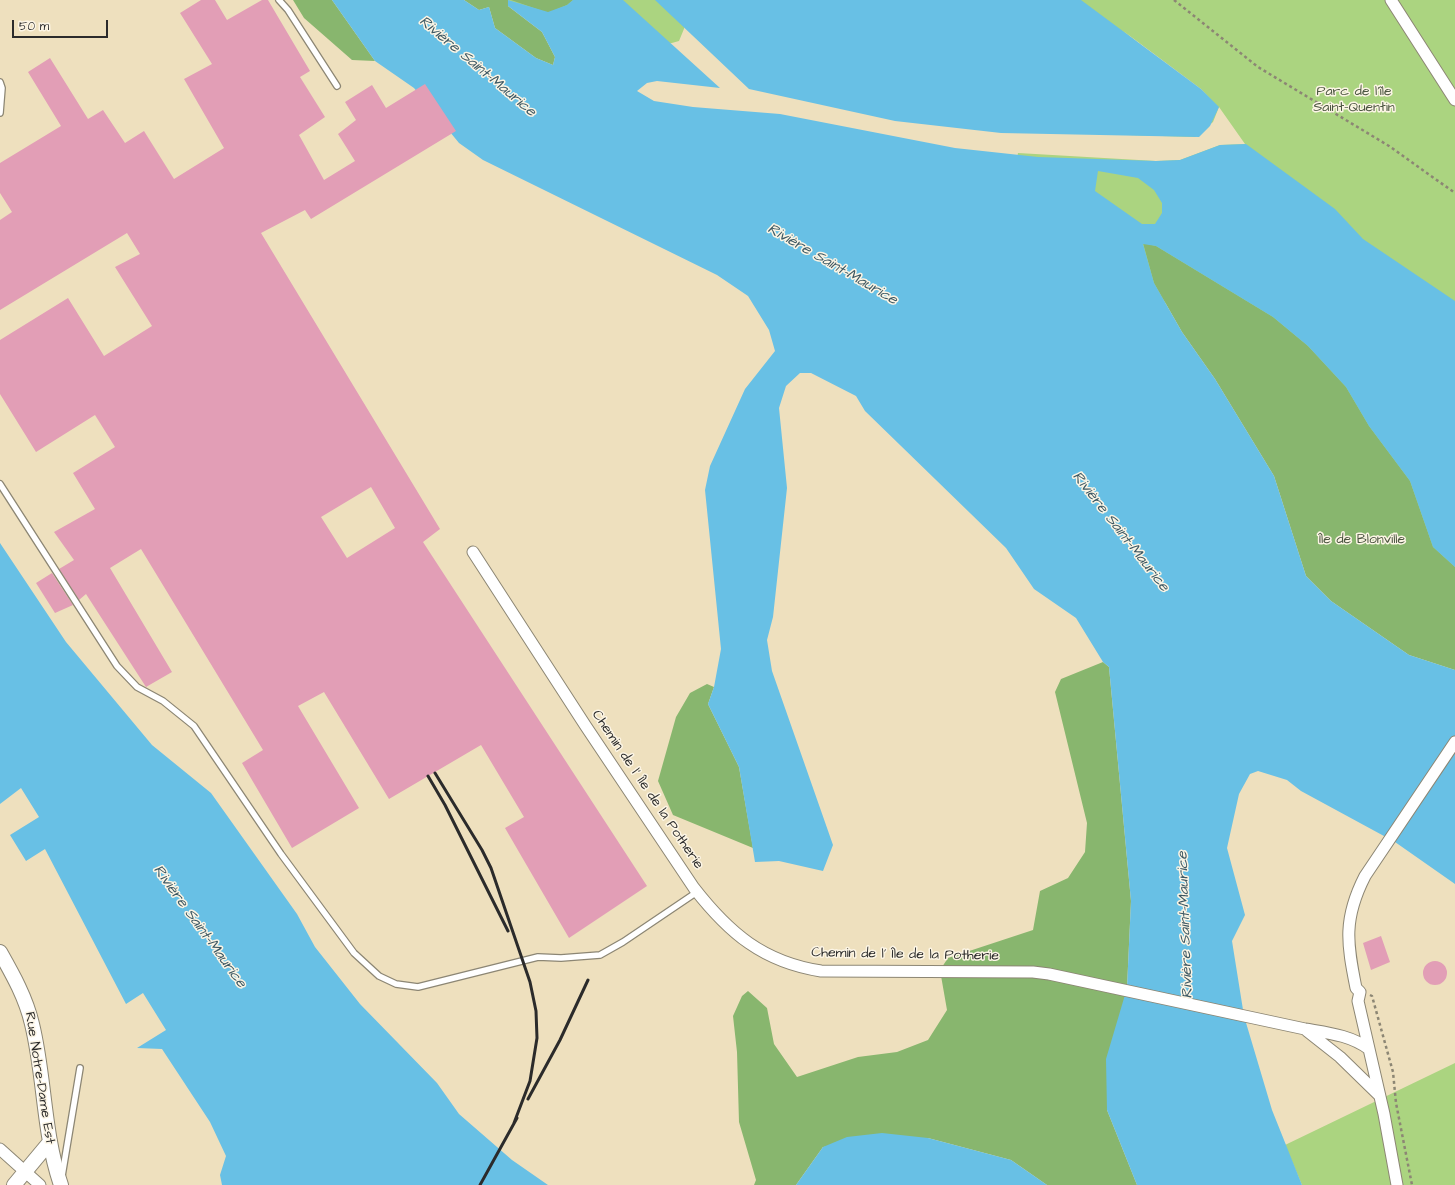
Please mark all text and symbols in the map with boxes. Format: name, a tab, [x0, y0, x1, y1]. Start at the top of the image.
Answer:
scale bar	[14, 12, 110, 38]
water label: Rivière Saint-Maurice	[415, 13, 539, 121]
text: 50 m	[19, 18, 49, 35]
park label: Parc de l'île Saint-Quentin	[1313, 84, 1395, 116]
water label: Rivière Saint-Maurice	[764, 220, 900, 310]
water label: Rivière Saint-Maurice	[1068, 469, 1172, 595]
park label: Île de Blonville	[1319, 532, 1405, 548]
street label: Chemin de l' Île de la Potherie	[588, 708, 706, 872]
water label: Rivière Saint-Maurice	[1174, 851, 1198, 999]
water label: Rivière Saint-Maurice	[148, 862, 250, 992]
street label: Chemin de l' Île de la Potherie	[811, 945, 999, 965]
street label: Rue Notre-Dame Est	[20, 1011, 58, 1145]

